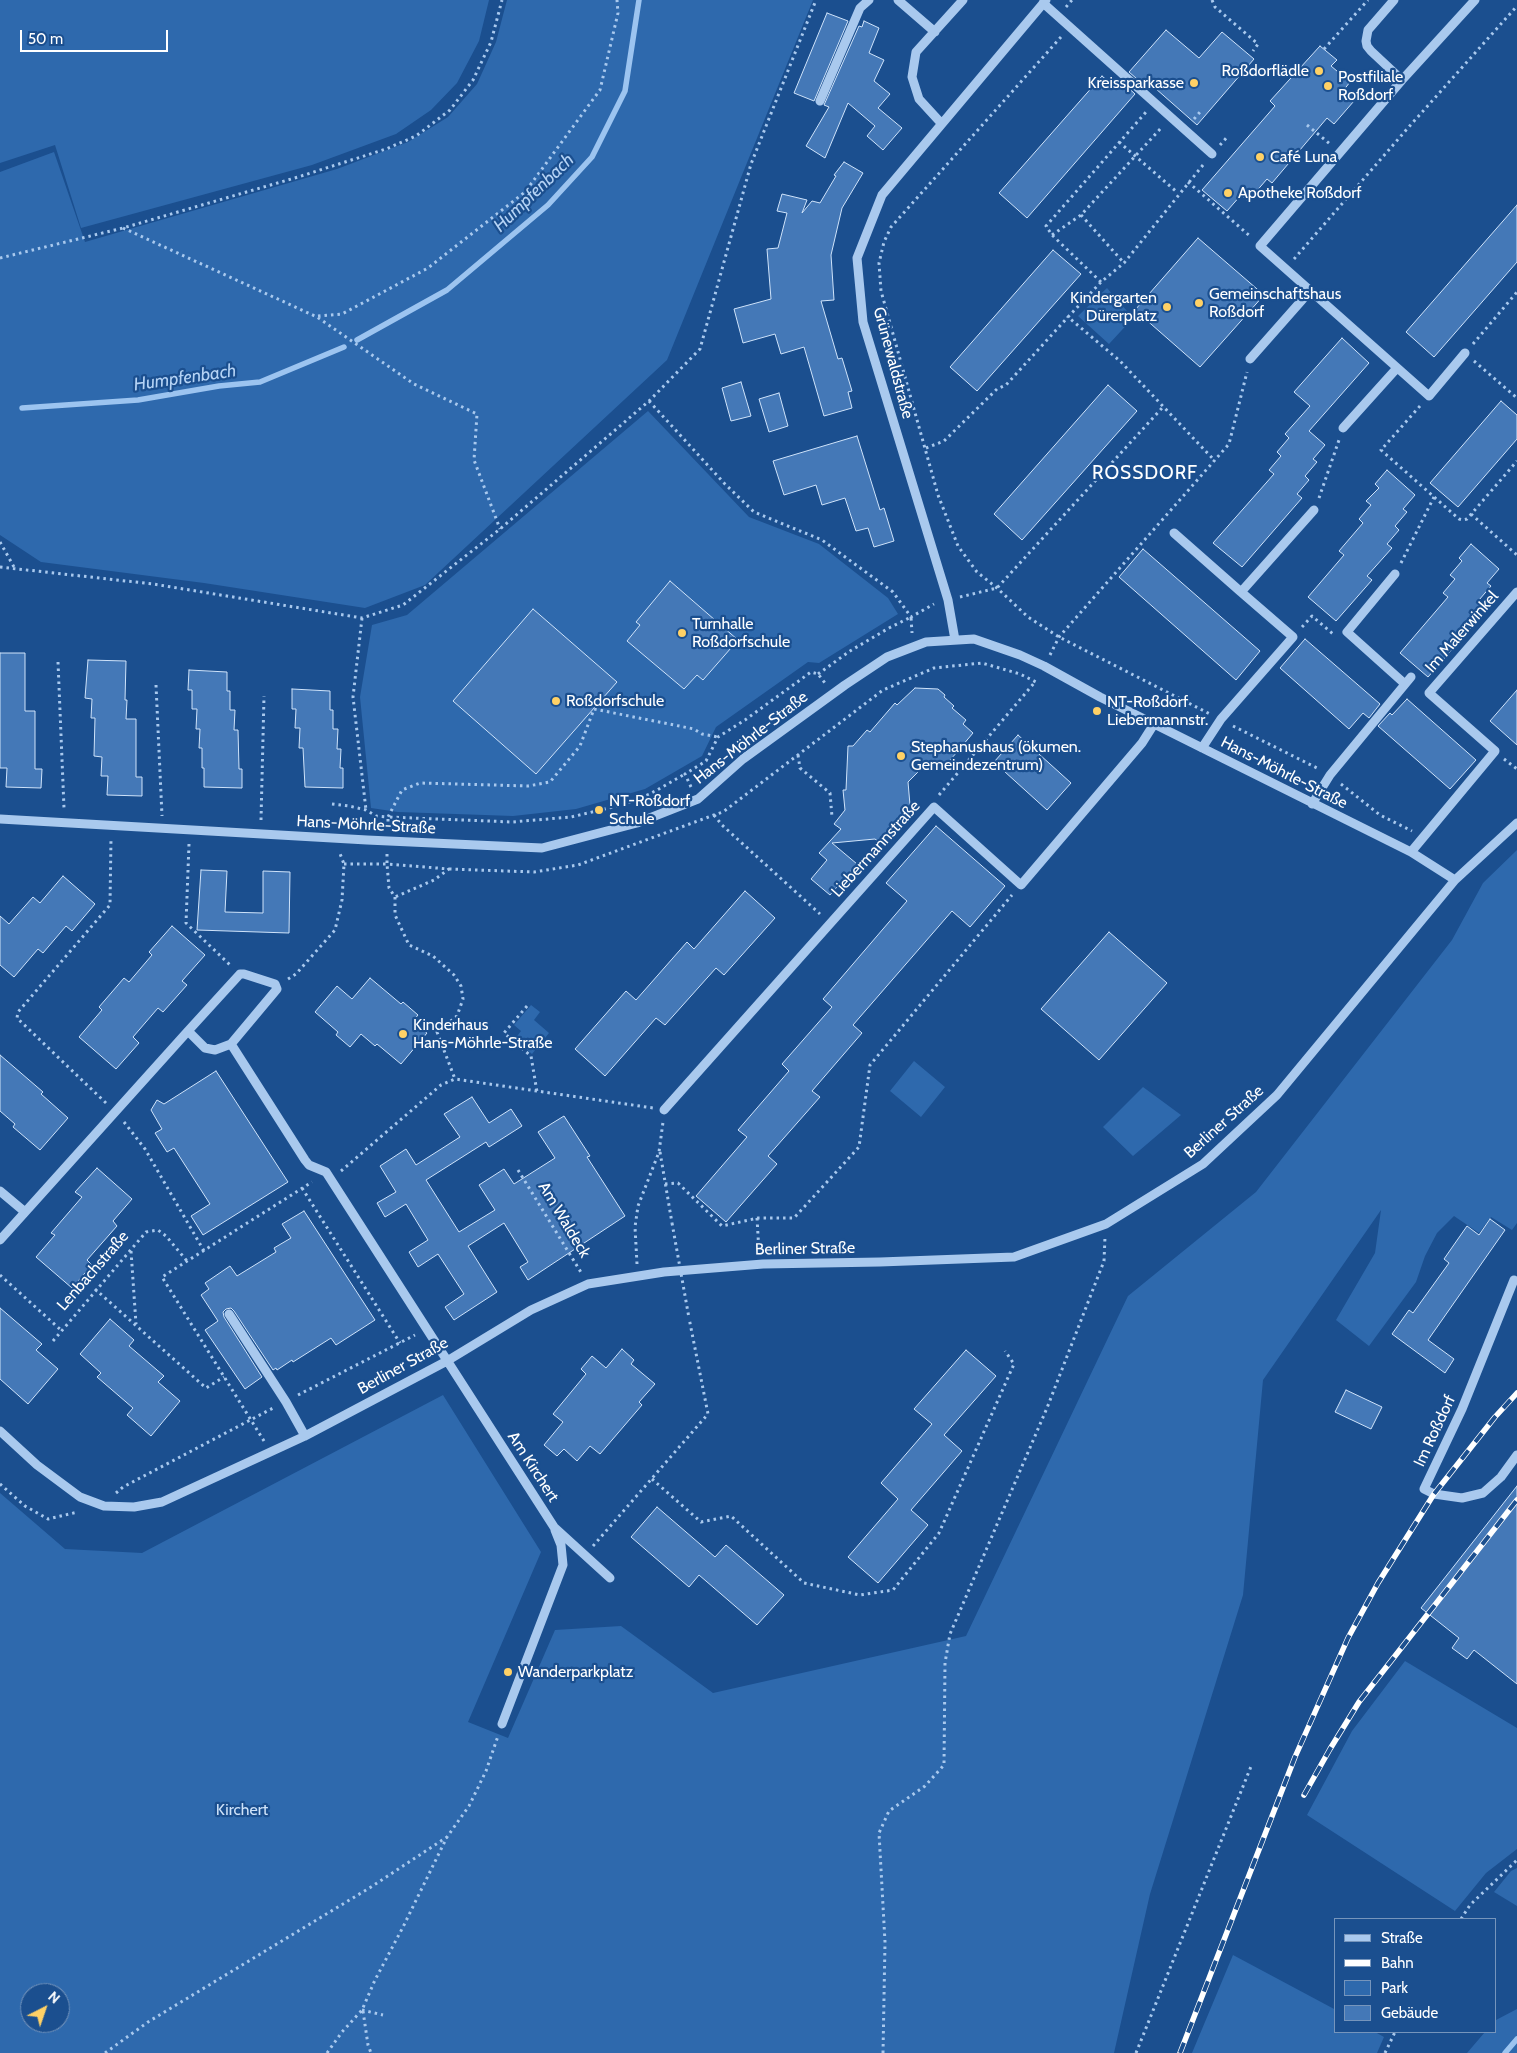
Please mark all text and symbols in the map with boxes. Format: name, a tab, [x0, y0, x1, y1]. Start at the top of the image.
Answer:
scale bar	[22, 20, 170, 52]
text: 50 m	[28, 30, 63, 48]
place label: Roßdorflädle	[1221, 61, 1309, 81]
marker: Roßdorflädle	[1313, 65, 1325, 77]
place label: Postfiliale Roßdorf	[1338, 67, 1403, 105]
place label: Kreissparkasse	[1087, 73, 1184, 93]
marker: Kreissparkasse	[1188, 77, 1200, 89]
marker: Postfiliale Roßdorf	[1322, 80, 1334, 92]
place label: Café Luna	[1270, 147, 1337, 167]
water label: Humpfenbach	[489, 149, 579, 237]
marker: Café Luna	[1254, 151, 1266, 163]
place label: Apotheke Roßdorf	[1238, 183, 1362, 203]
marker: Apotheke Roßdorf	[1222, 187, 1234, 199]
place label: Gemeinschaftshaus Roßdorf	[1209, 284, 1341, 322]
place label: Kindergarten Dürerplatz	[1070, 288, 1157, 326]
marker: Gemeinschaftshaus Roßdorf	[1193, 297, 1205, 309]
marker: Kindergarten Dürerplatz	[1161, 301, 1173, 313]
street label: Grünewaldstraße	[869, 305, 917, 421]
water label: Humpfenbach	[132, 360, 238, 396]
district label: ROSSDORF	[1091, 462, 1199, 484]
street label: Im Malerwinkel	[1421, 587, 1503, 677]
place label: Turnhalle Roßdorfschule	[692, 614, 790, 652]
marker: Turnhalle Roßdorfschule	[676, 627, 688, 639]
street label: Hans-Möhrle-Straße	[690, 688, 812, 788]
place label: Roßdorfschule	[566, 691, 664, 711]
place label: NT-Roßdorf Liebermannstr.	[1107, 692, 1208, 730]
marker: Roßdorfschule	[550, 695, 562, 707]
marker: NT-Roßdorf Liebermannstr.	[1091, 705, 1103, 717]
street label: Hans-Möhrle-Straße	[1218, 733, 1350, 813]
place label: Stephanushaus (ökumen. Gemeindezentrum)	[911, 737, 1081, 775]
marker: Stephanushaus (ökumen. Gemeindezentrum)	[895, 750, 907, 762]
place label: NT-Roßdorf Schule	[609, 791, 690, 829]
street label: Liebermannstraße	[828, 797, 924, 901]
marker: NT-Roßdorf Schule	[593, 804, 605, 816]
street label: Hans-Möhrle-Straße	[296, 812, 436, 838]
place label: Kinderhaus Hans-Möhrle-Straße	[413, 1015, 552, 1053]
marker: Kinderhaus Hans-Möhrle-Straße	[397, 1028, 409, 1040]
street label: Berliner Straße	[1180, 1081, 1268, 1163]
street label: Am Waldeck	[534, 1179, 594, 1261]
street label: Lenbachstraße	[53, 1227, 133, 1315]
street label: Berliner Straße	[755, 1239, 855, 1259]
street label: Berliner Straße	[355, 1333, 451, 1399]
street label: Im Roßdorf	[1410, 1392, 1460, 1470]
street label: Am Kirchert	[503, 1428, 563, 1506]
place label: Wanderparkplatz	[518, 1662, 633, 1682]
marker: Wanderparkplatz	[502, 1666, 514, 1678]
park label: Kirchert	[216, 1800, 268, 1820]
legend	[1334, 1918, 1497, 2033]
text: Straße	[1381, 1929, 1423, 1947]
text: Bahn	[1381, 1954, 1414, 1972]
text: Park	[1381, 1979, 1408, 1997]
north arrow	[20, 1983, 70, 2033]
text: N	[45, 1987, 64, 2007]
text: Gebäude	[1381, 2004, 1438, 2022]

